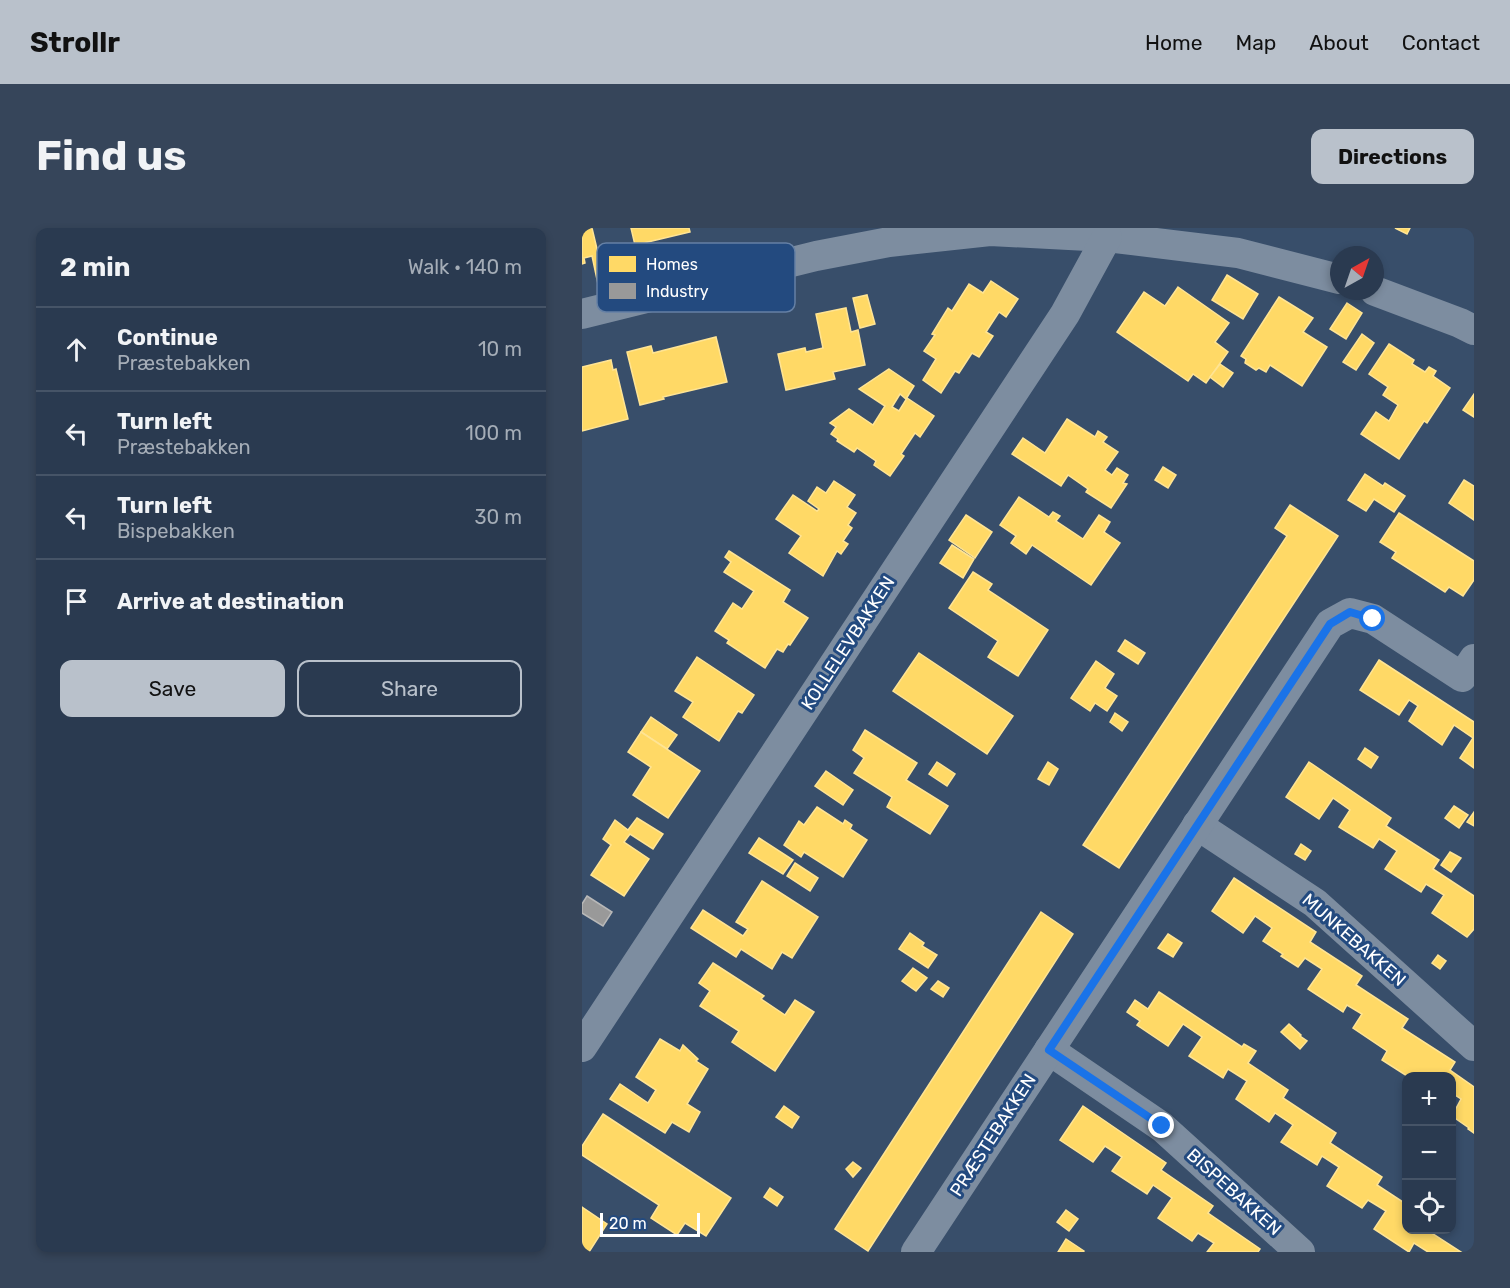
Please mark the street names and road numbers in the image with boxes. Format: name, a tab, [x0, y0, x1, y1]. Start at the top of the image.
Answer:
street label: KOLLELEVBAKKEN	[797, 572, 899, 714]
street label: MUNKEBAKKEN	[1298, 889, 1410, 991]
street label: PRÆSTEBAKKEN	[945, 1070, 1041, 1200]
street label: BISPEBAKKEN	[1182, 1144, 1286, 1240]

